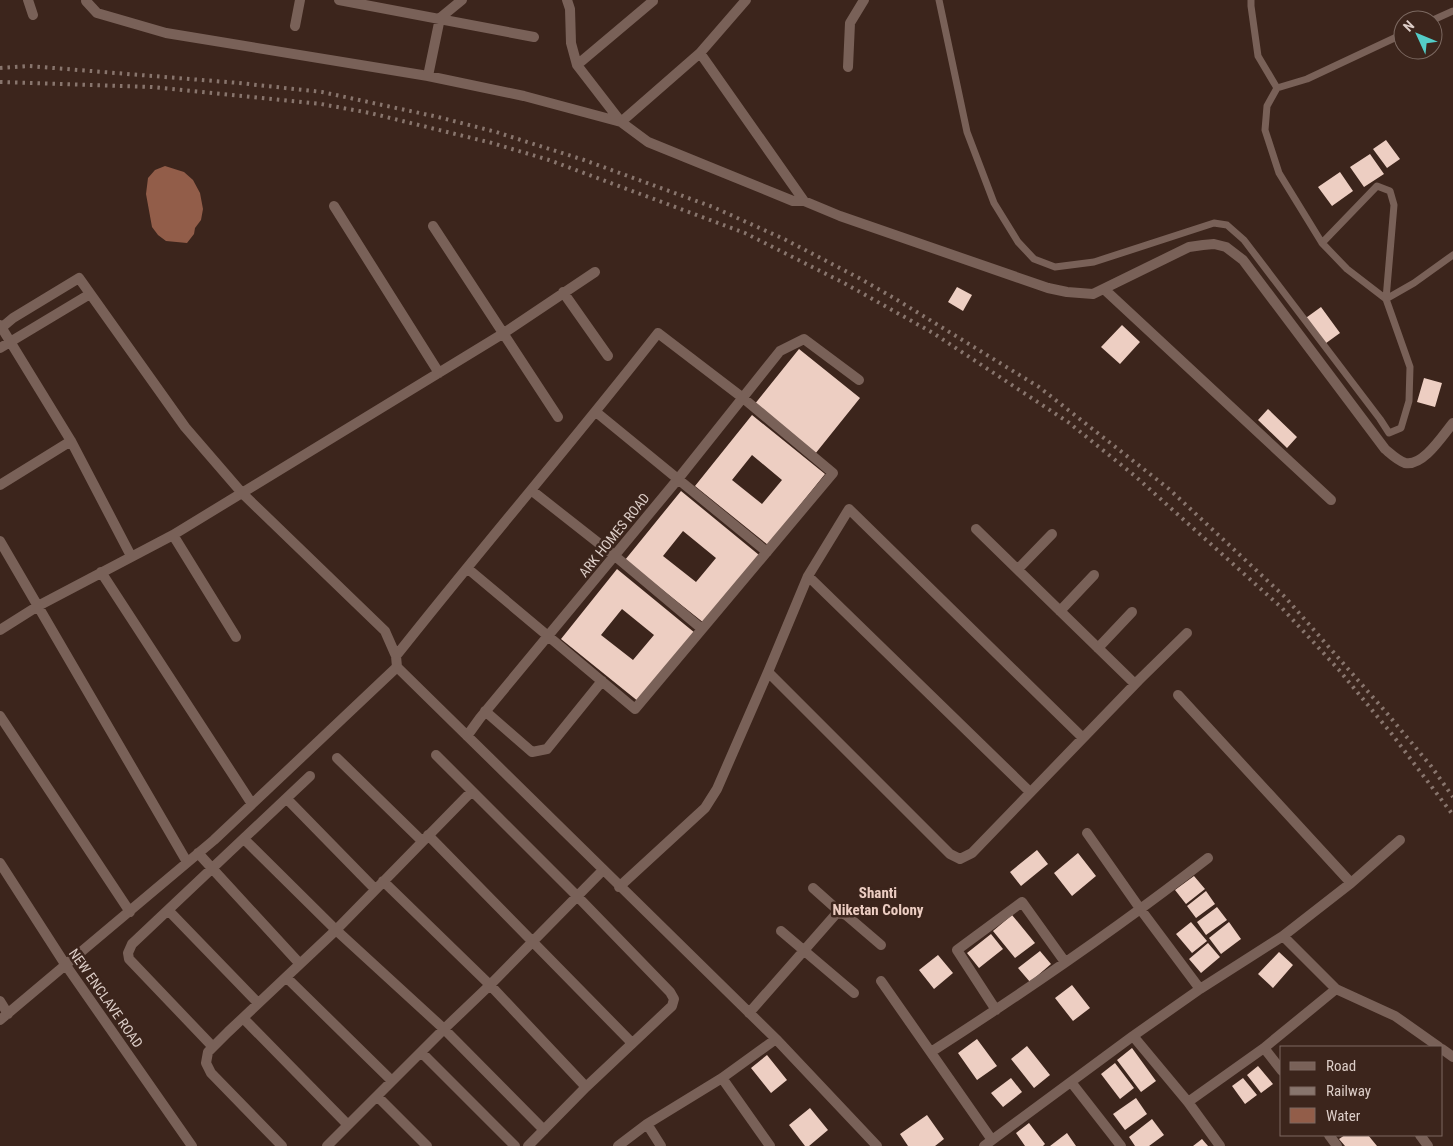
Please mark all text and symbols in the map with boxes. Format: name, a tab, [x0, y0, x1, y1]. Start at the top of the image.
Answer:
north arrow	[1393, 10, 1443, 60]
text: N	[1400, 17, 1417, 35]
street label: ARK HOMES ROAD	[575, 490, 653, 580]
district label: Shanti Niketan Colony	[833, 884, 924, 919]
street label: NEW ENCLAVE ROAD	[66, 945, 146, 1051]
legend	[1280, 1046, 1443, 1136]
text: Road	[1326, 1057, 1356, 1075]
text: Railway	[1326, 1082, 1371, 1100]
text: Water	[1326, 1107, 1361, 1125]

